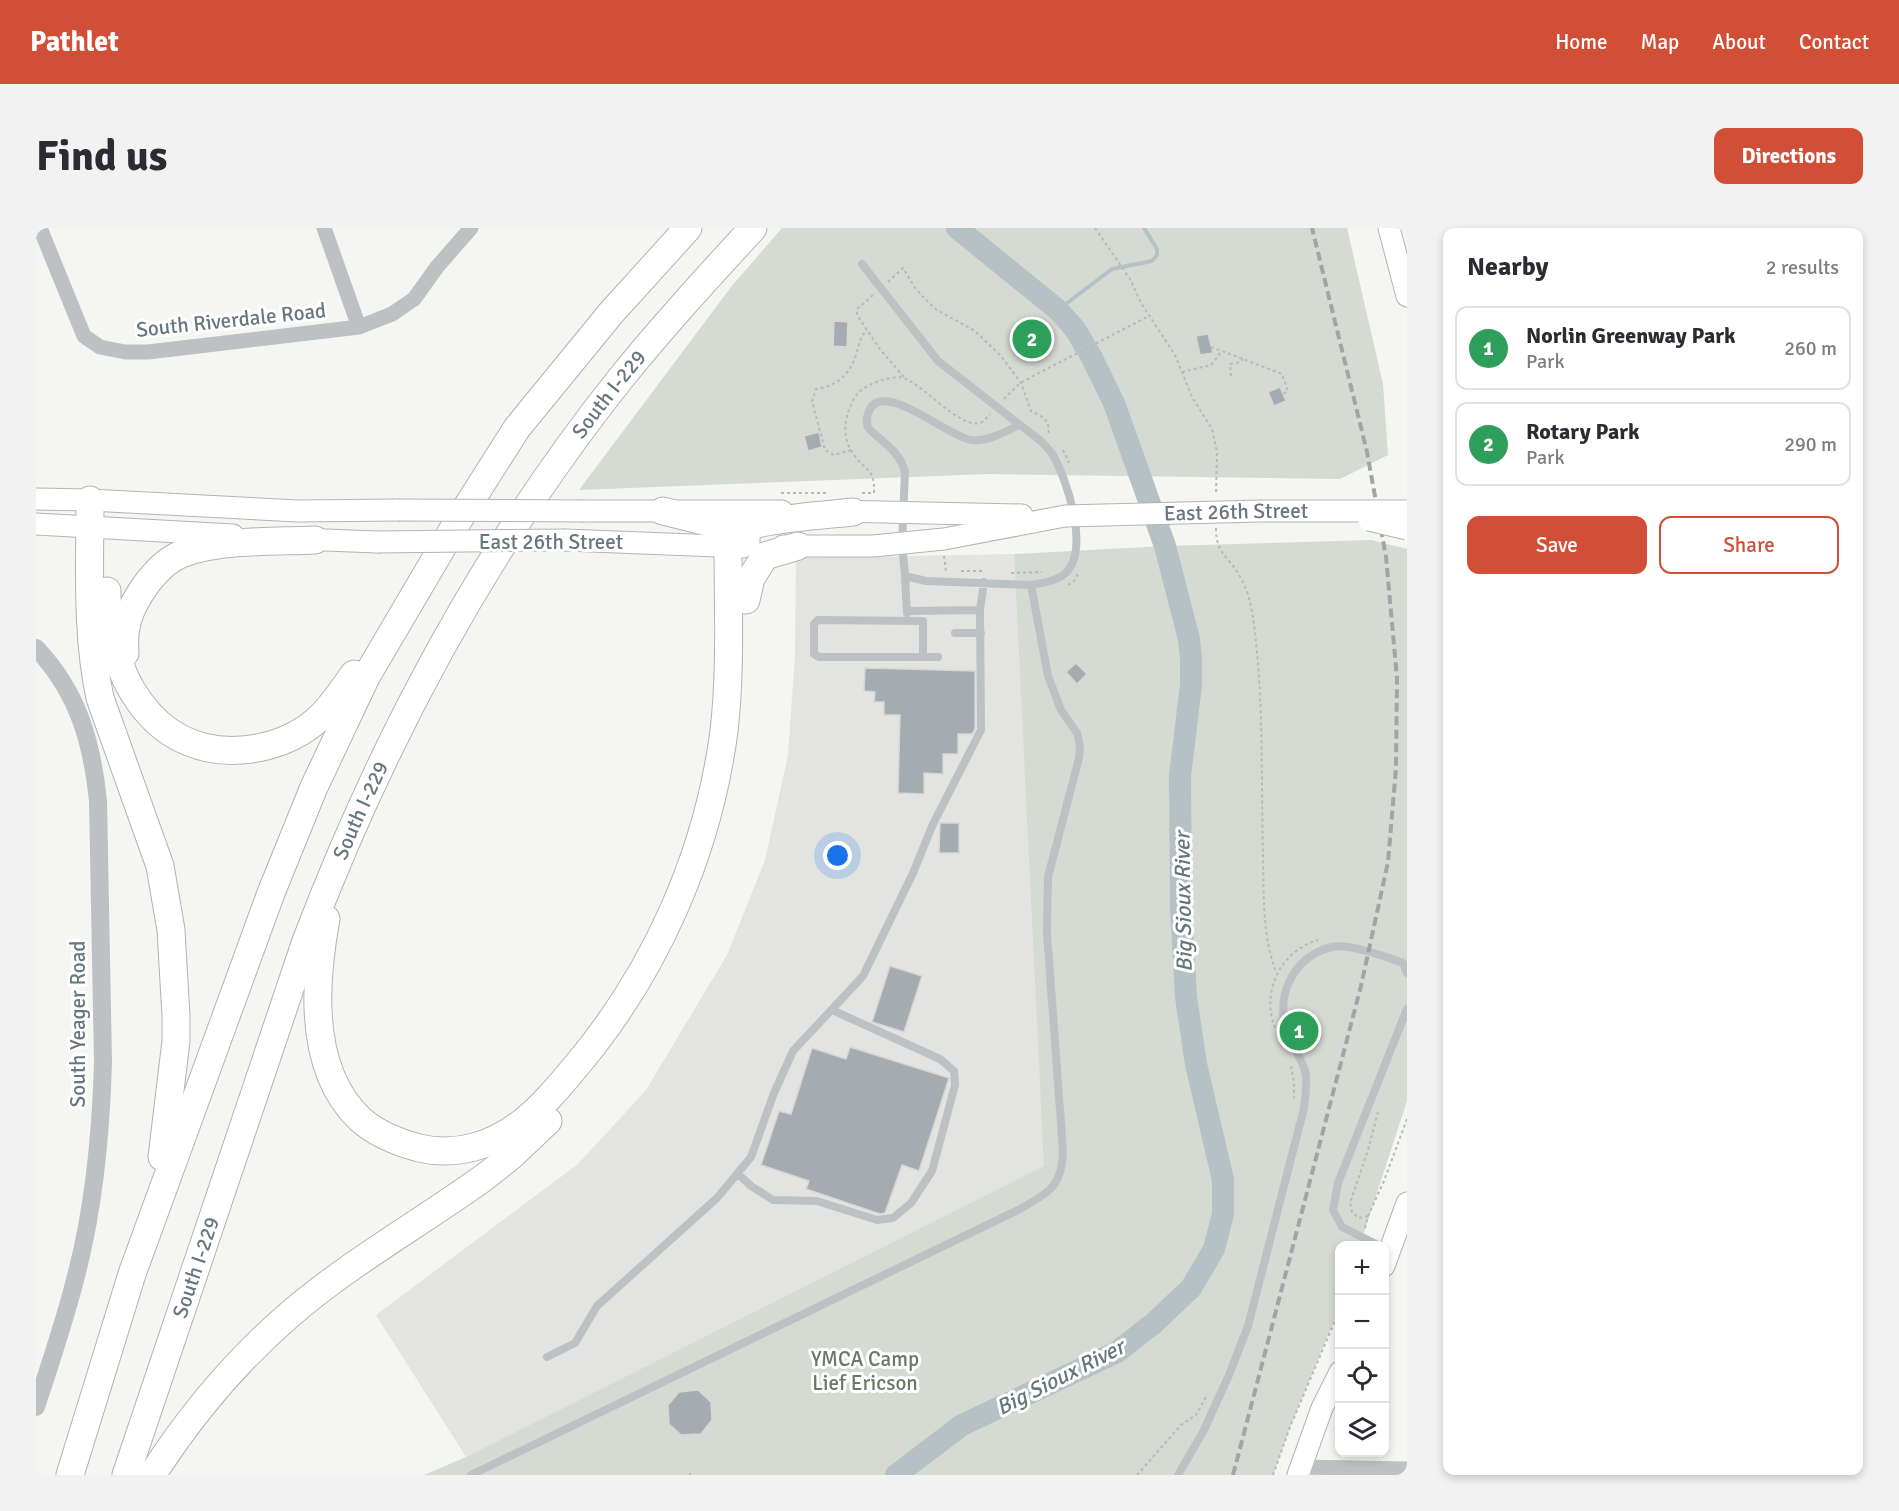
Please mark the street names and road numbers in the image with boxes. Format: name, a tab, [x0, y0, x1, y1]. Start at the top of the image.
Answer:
street label: South Riverdale Road	[135, 297, 327, 343]
street label: South I-229	[566, 345, 652, 443]
street label: East 26th Street	[1163, 498, 1308, 526]
street label: East 26th Street	[479, 529, 623, 555]
street label: South I-229	[327, 757, 394, 864]
street label: South Yeager Road	[65, 941, 91, 1107]
street label: South I-229	[167, 1214, 225, 1321]

